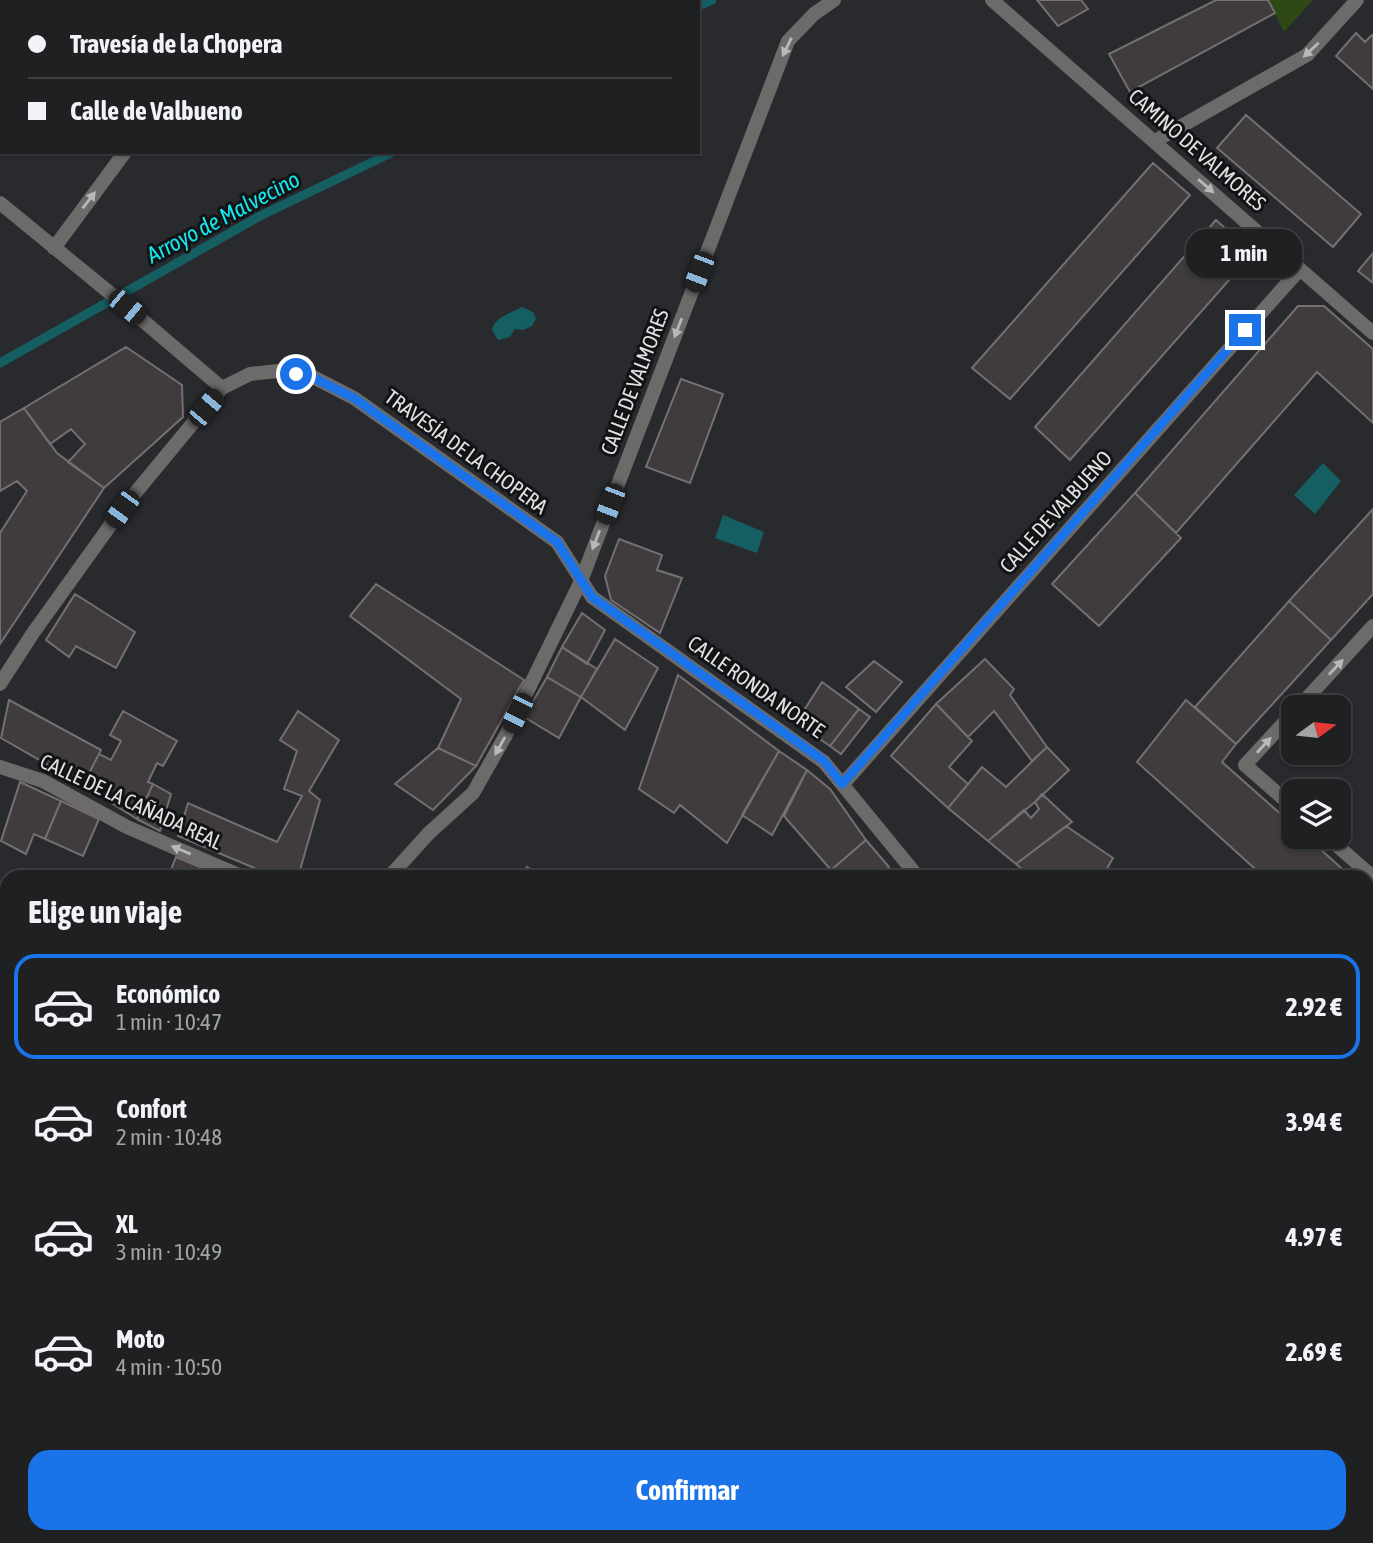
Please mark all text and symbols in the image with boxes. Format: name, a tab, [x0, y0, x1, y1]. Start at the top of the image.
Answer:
text: Travesía de la Chopera	[70, 29, 282, 59]
one-way arrow	[781, 38, 793, 58]
one-way arrow	[1302, 42, 1319, 58]
street label: CAMINO DE VALMORES	[1124, 83, 1271, 215]
text: Calle de Valbueno	[70, 96, 243, 126]
water label: Arroyo de Malvecino	[141, 166, 304, 269]
one-way arrow	[1197, 178, 1215, 194]
one-way arrow	[82, 191, 96, 209]
callout: 1 min	[1187, 229, 1303, 278]
text: 1 min	[1221, 240, 1267, 266]
car	[682, 249, 717, 295]
car	[105, 285, 150, 329]
street label: CALLE DE VALMORES	[595, 305, 673, 458]
route end	[1229, 314, 1261, 346]
one-way arrow	[672, 317, 683, 338]
route start	[280, 358, 312, 390]
street label: TRAVESÍA DE LA CHOPERA	[381, 384, 553, 519]
car	[185, 385, 228, 431]
street label: CALLE DE VALBUENO	[994, 445, 1116, 577]
car	[593, 481, 628, 527]
car	[102, 486, 143, 532]
one-way arrow	[591, 530, 602, 551]
street label: CALLE RONDA NORTE	[684, 630, 829, 742]
one-way arrow	[1327, 658, 1343, 675]
car	[499, 690, 536, 736]
north arrow	[1281, 695, 1351, 765]
map controls	[1281, 695, 1351, 849]
one-way arrow	[494, 736, 506, 756]
one-way arrow	[1256, 736, 1271, 753]
street label: CALLE DE LA CAÑADA REAL	[37, 748, 226, 854]
button: layers	[1281, 779, 1351, 849]
one-way arrow	[170, 844, 191, 855]
text: Elige un viaje	[28, 893, 182, 930]
icon: car	[32, 975, 95, 1038]
text: Económico	[116, 979, 220, 1009]
text: 2.92 €	[1285, 992, 1342, 1022]
text: 1 min · 10:47	[116, 1009, 222, 1035]
icon: car	[32, 1090, 95, 1153]
text: Confort	[116, 1094, 187, 1124]
text: 3.94 €	[1285, 1107, 1342, 1137]
text: 2 min · 10:48	[116, 1124, 222, 1150]
icon: car	[32, 1205, 95, 1268]
text: XL	[116, 1209, 138, 1239]
text: 4.97 €	[1285, 1222, 1342, 1252]
text: 3 min · 10:49	[116, 1239, 222, 1265]
icon: car	[32, 1320, 95, 1383]
text: Moto	[116, 1324, 165, 1354]
text: 2.69 €	[1285, 1337, 1342, 1367]
text: 4 min · 10:50	[116, 1354, 222, 1380]
button: Confirmar	[28, 1450, 1346, 1530]

